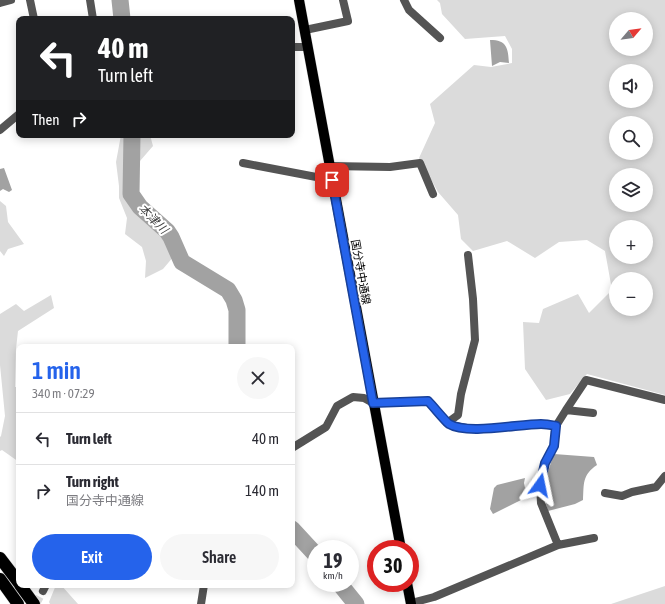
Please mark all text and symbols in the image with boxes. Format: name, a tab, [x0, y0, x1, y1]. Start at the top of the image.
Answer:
north arrow	[609, 12, 653, 56]
map controls	[609, 12, 653, 316]
icon: left	[32, 32, 84, 84]
text: 40 m	[98, 32, 148, 64]
button: sound	[609, 64, 653, 108]
text: Turn left	[98, 65, 153, 86]
icon: right	[68, 108, 90, 130]
text: Then	[32, 111, 60, 128]
button: search	[609, 116, 653, 160]
pin	[315, 163, 349, 197]
button: layers	[609, 168, 653, 212]
icon: arrive	[321, 169, 343, 191]
water label: 本津川	[135, 201, 172, 238]
button: +	[609, 220, 653, 264]
street label: 国分寺中通線	[349, 238, 373, 306]
button: −	[609, 272, 653, 316]
text: 1 min	[32, 357, 81, 384]
button: close	[237, 357, 279, 399]
text: 340 m · 07:29	[32, 386, 95, 401]
icon: left	[32, 428, 54, 450]
text: Turn left	[66, 430, 112, 447]
text: 40 m	[252, 430, 279, 447]
position arrow	[519, 464, 561, 506]
text: Turn right	[66, 473, 119, 490]
icon: right	[32, 480, 54, 502]
text: 140 m	[245, 482, 279, 499]
text: 国分寺中通線	[66, 493, 144, 508]
button: Exit	[32, 534, 152, 580]
button: Share	[160, 534, 279, 580]
speed limit sign: 30	[367, 540, 419, 592]
text: 19	[324, 549, 342, 572]
text: km/h	[323, 570, 343, 581]

